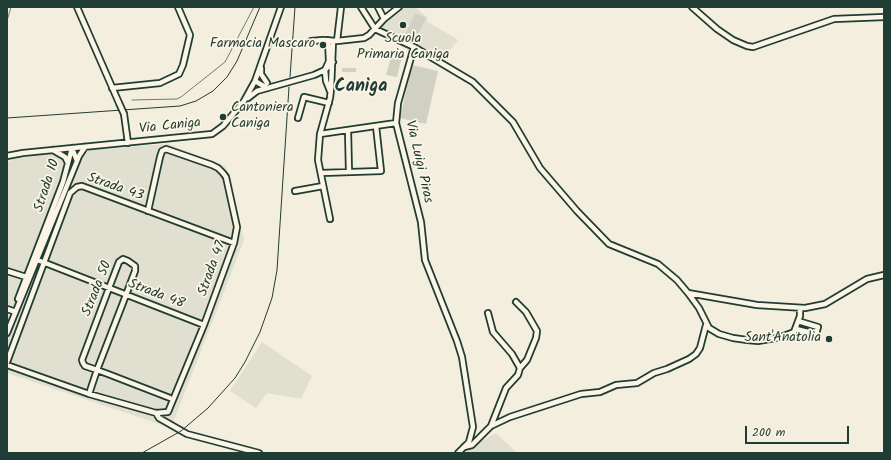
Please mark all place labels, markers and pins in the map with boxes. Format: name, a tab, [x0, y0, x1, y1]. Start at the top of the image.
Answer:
marker: Scuola Primaria Caniga	[398, 20, 408, 30]
place label: Scuola Primaria Caniga	[357, 32, 449, 64]
place label: Farmacia Mascaro	[210, 37, 315, 53]
marker: Farmacia Mascaro	[318, 40, 328, 50]
place label: Cantoniera Caniga	[231, 101, 293, 134]
marker: Cantoniera Caniga	[218, 112, 228, 122]
place label: Sant'Anatolia	[744, 331, 821, 347]
marker: Sant'Anatolia	[824, 334, 834, 344]

